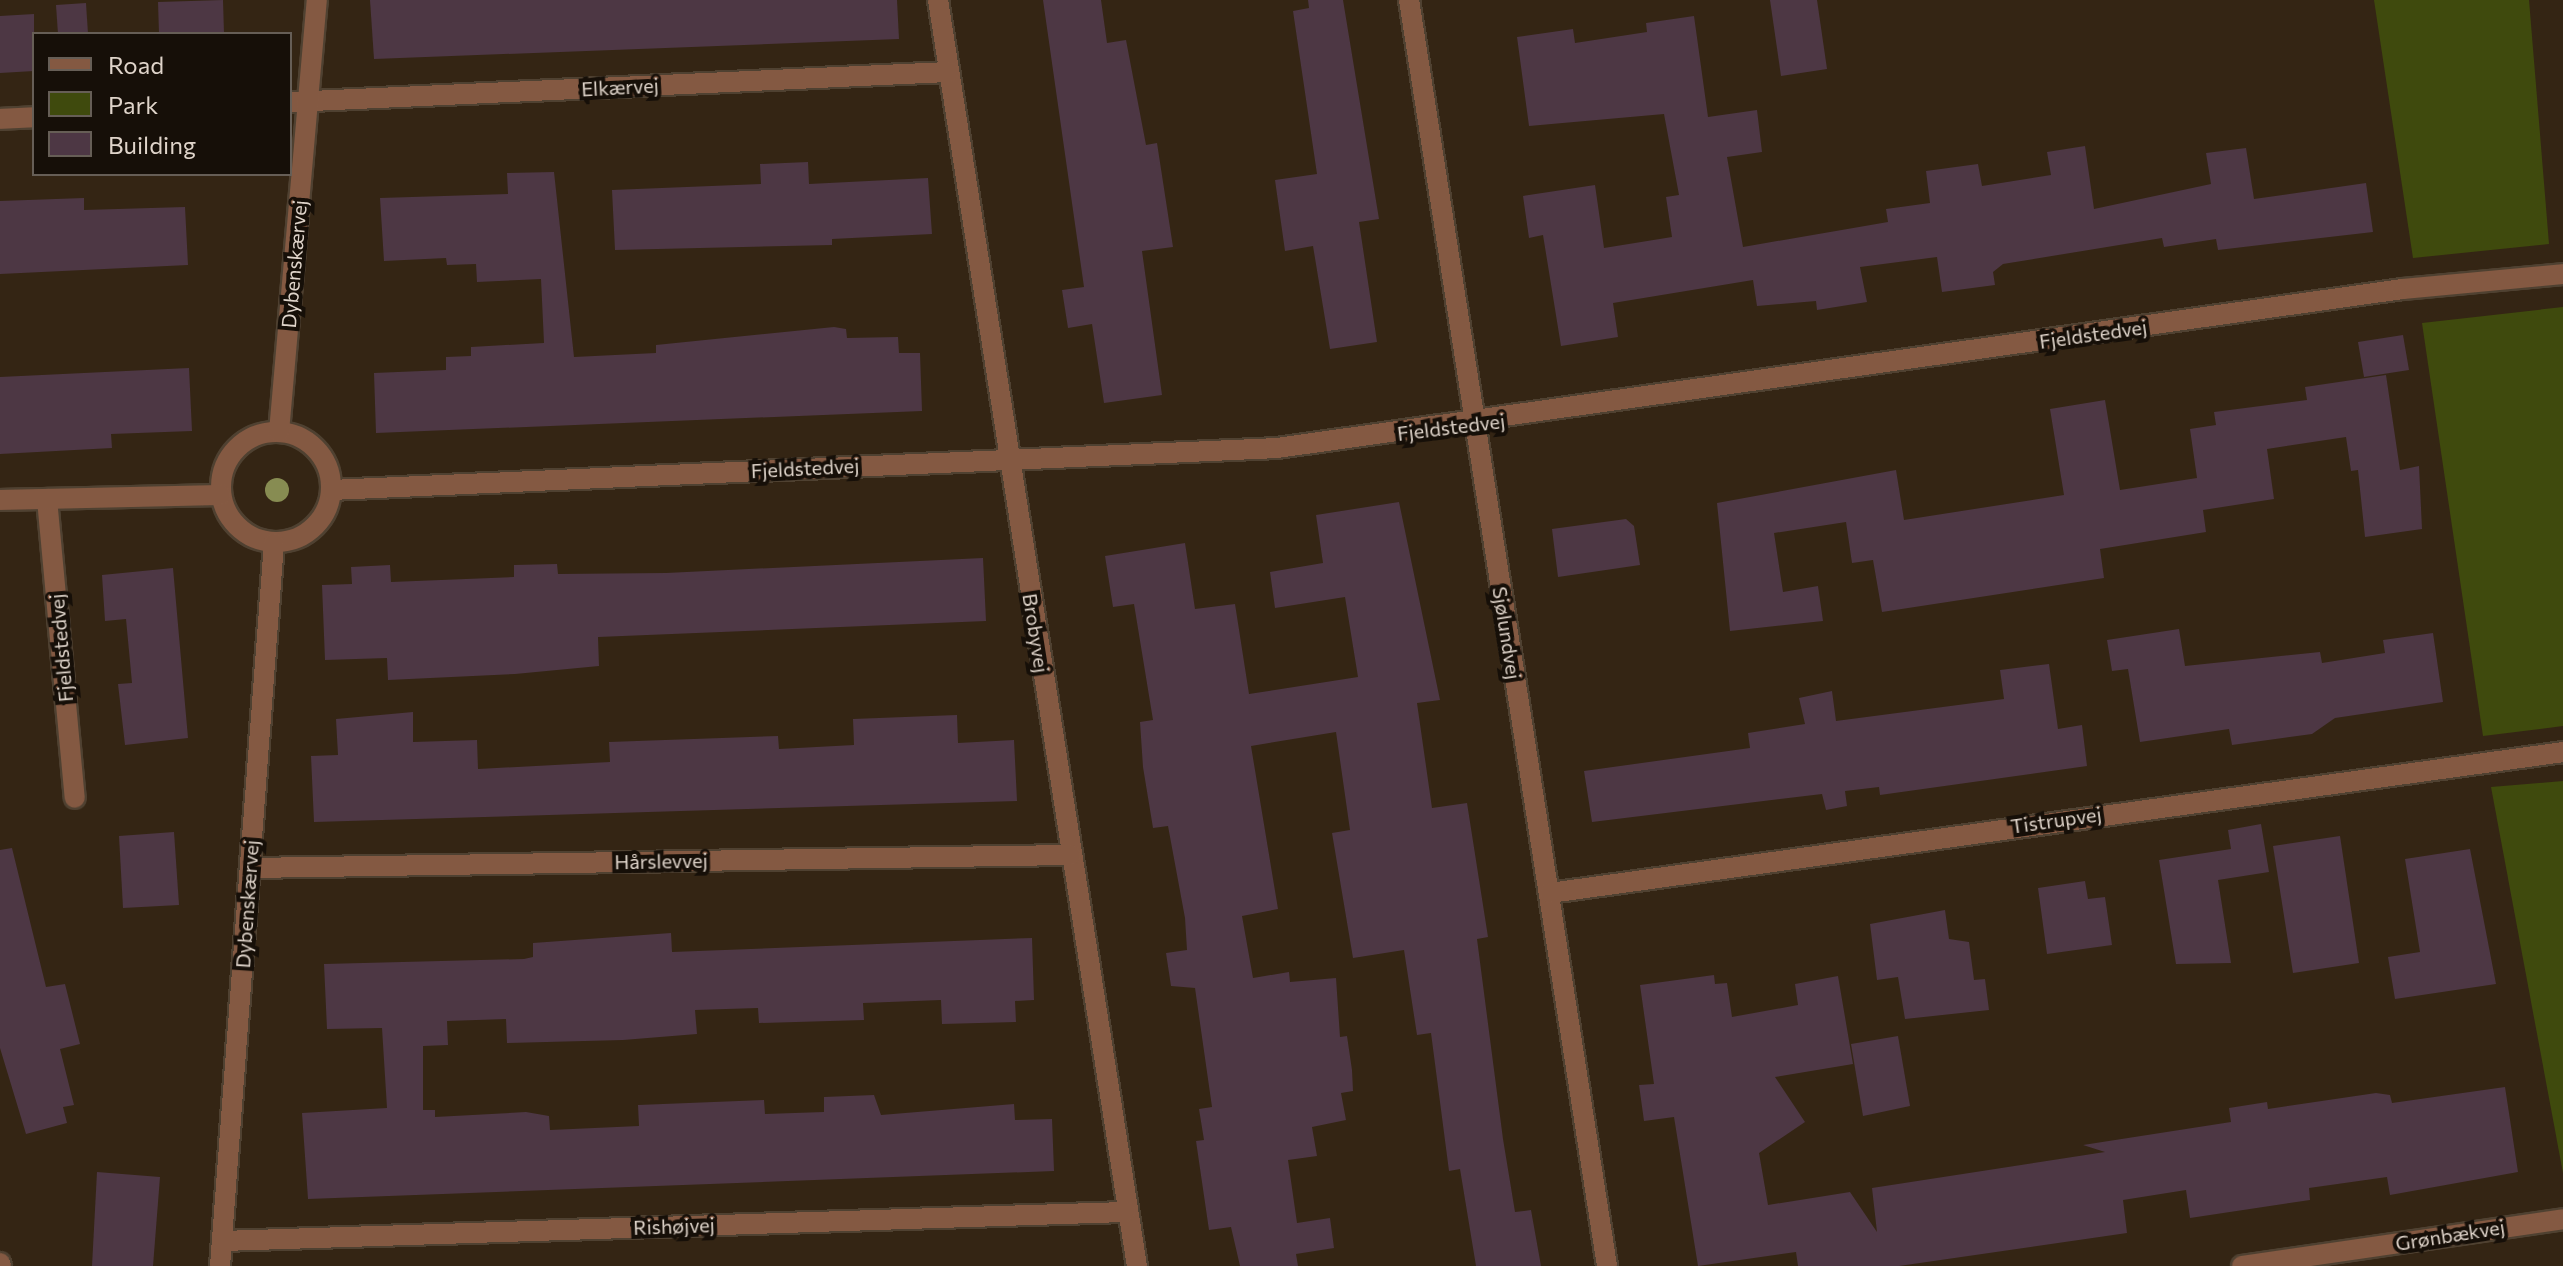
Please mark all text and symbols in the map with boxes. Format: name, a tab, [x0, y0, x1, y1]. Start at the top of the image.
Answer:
legend	[32, 32, 292, 176]
text: Road	[108, 50, 164, 79]
street label: Elkærvej	[581, 73, 659, 101]
text: Park	[108, 90, 158, 119]
text: Building	[108, 130, 196, 159]
street label: Dybenskærvej	[276, 199, 312, 329]
street label: Fjeldstedvej	[2038, 315, 2148, 353]
street label: Fjeldstedvej	[1396, 408, 1506, 446]
street label: Fjeldstedvej	[750, 453, 860, 483]
street label: Sjølundvej	[1488, 585, 1526, 681]
street label: Brobyvej	[1018, 592, 1054, 674]
street label: Fjeldstedvej	[44, 593, 78, 703]
street label: Tistrupvej	[2009, 802, 2103, 838]
street label: Dybenskærvej	[231, 839, 263, 969]
street label: Hårslevvej	[614, 848, 708, 874]
street label: Rishøjvej	[633, 1213, 715, 1239]
street label: Grønbækvej	[2394, 1215, 2506, 1255]

